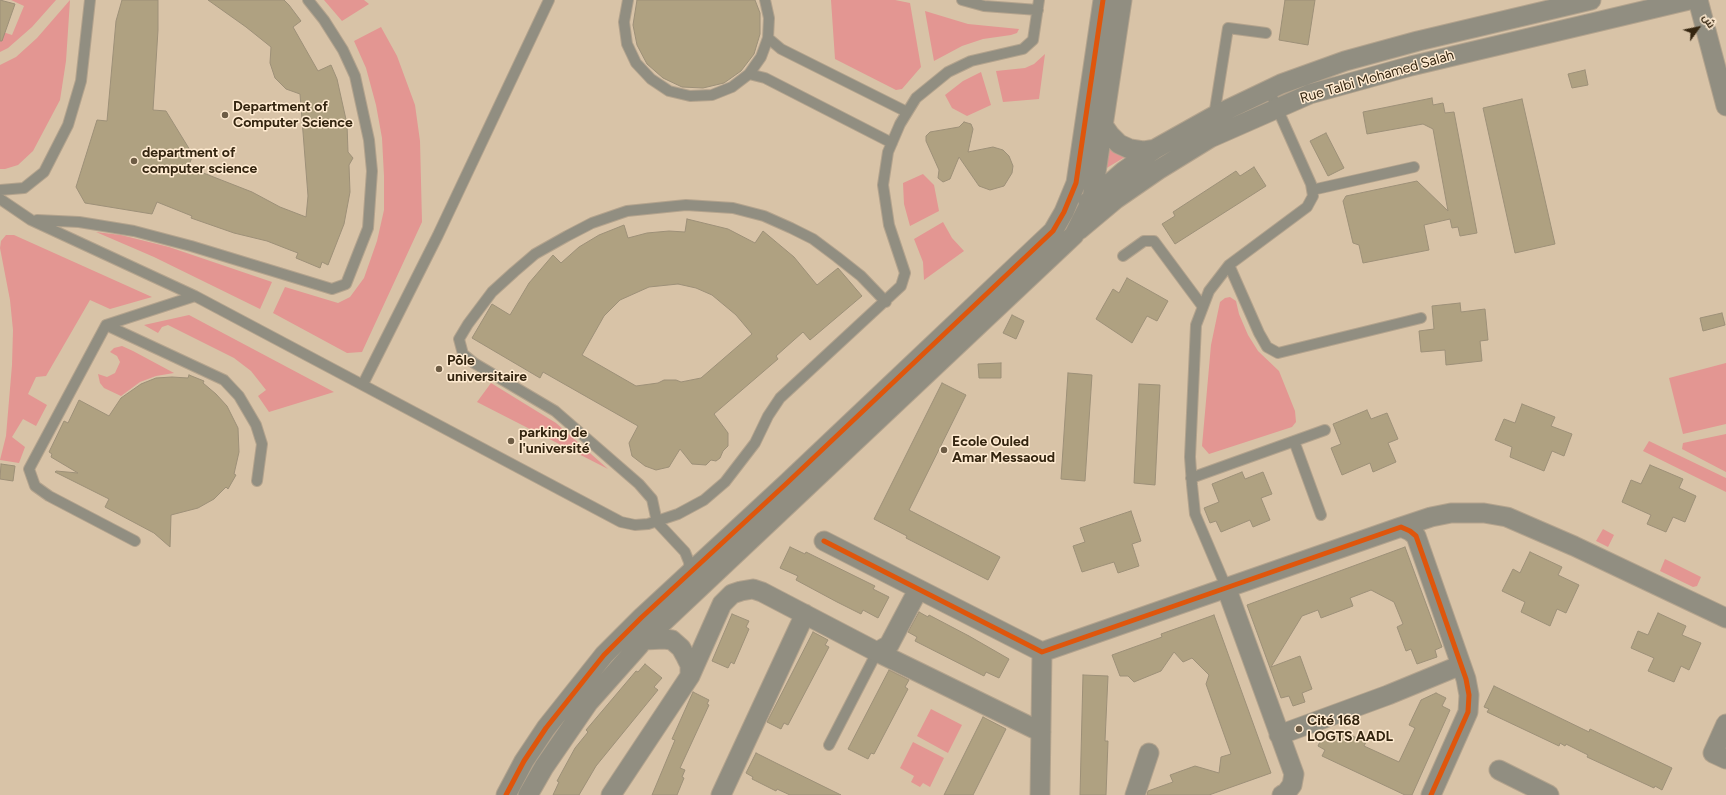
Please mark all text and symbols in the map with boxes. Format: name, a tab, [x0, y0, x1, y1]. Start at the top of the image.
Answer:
north arrow	[1678, 8, 1718, 48]
text: ش	[1699, 12, 1718, 31]
street label: Rue Talbi Mohamed Salah	[1298, 47, 1456, 107]
place label: Department of Computer Science	[233, 99, 353, 132]
marker: Department of Computer Science	[220, 110, 230, 120]
place label: department of computer science	[142, 145, 257, 178]
marker: department of computer science	[129, 156, 139, 166]
place label: Pôle universitaire	[447, 353, 527, 386]
marker: Pôle universitaire	[434, 364, 444, 374]
place label: parking de l'université	[519, 425, 590, 458]
place label: Ecole Ouled Amar Messaoud	[952, 434, 1055, 466]
marker: parking de l'université	[506, 436, 516, 446]
marker: Ecole Ouled Amar Messaoud	[939, 445, 949, 455]
place label: Cité 168 LOGTS AADL	[1307, 713, 1393, 746]
marker: Cité 168 LOGTS AADL	[1294, 724, 1304, 734]

